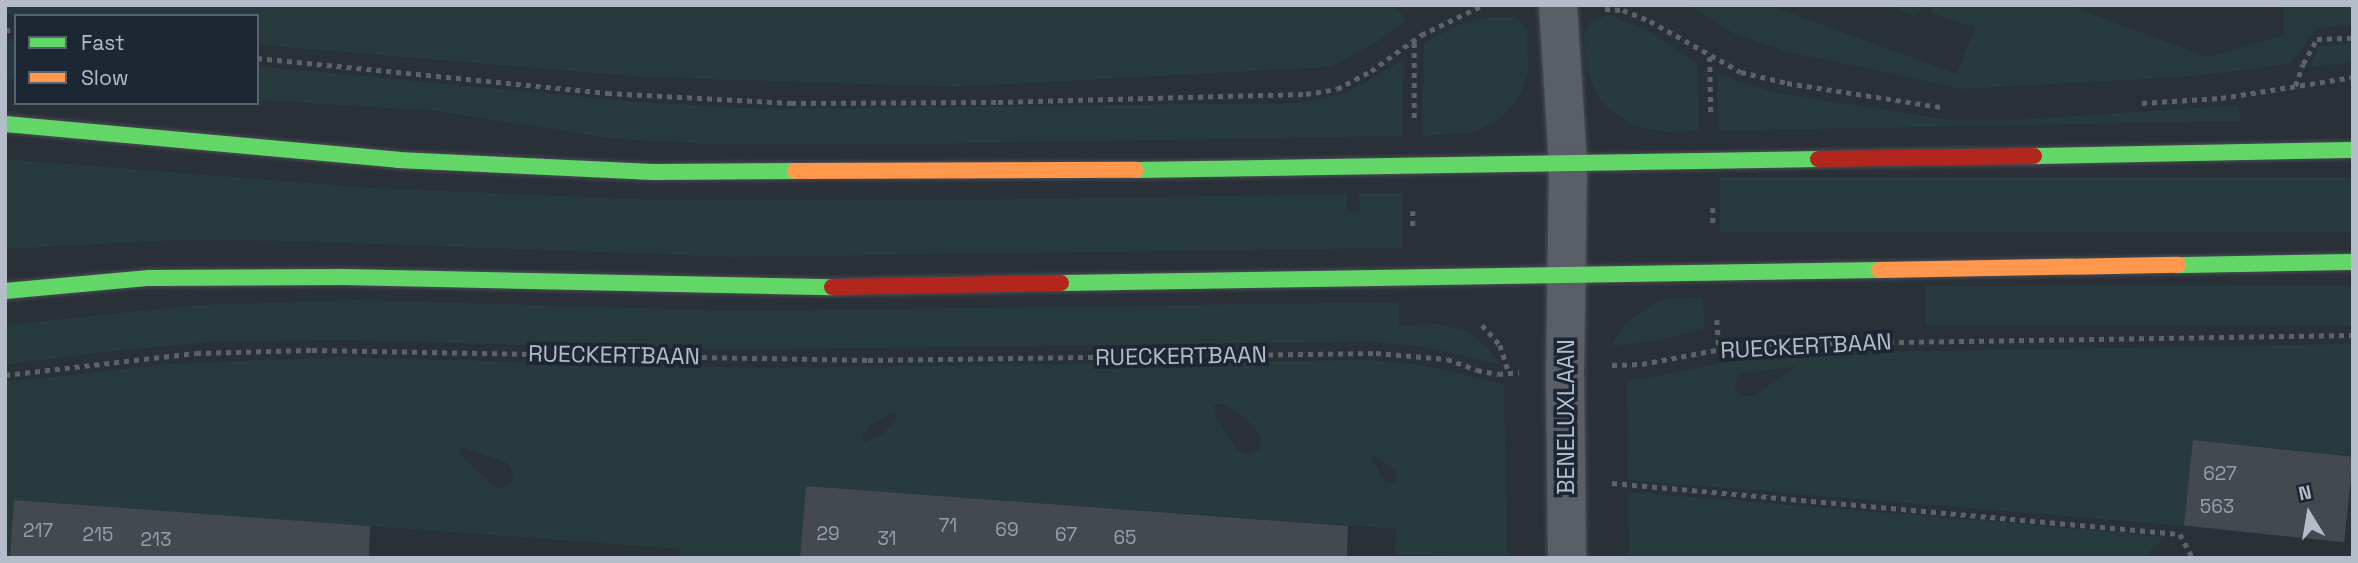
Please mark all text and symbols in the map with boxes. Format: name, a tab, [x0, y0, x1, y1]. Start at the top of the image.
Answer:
legend	[14, 14, 259, 105]
text: Fast	[81, 29, 125, 56]
text: Slow	[81, 64, 129, 91]
street label: RUECKERTBAAN	[1720, 328, 1892, 364]
street label: BENELUXLAAN	[1552, 339, 1580, 495]
street label: RUECKERTBAAN	[528, 340, 700, 370]
street label: RUECKERTBAAN	[1095, 341, 1267, 371]
house number: 627	[2203, 463, 2237, 485]
north arrow	[2274, 479, 2344, 549]
text: N	[2296, 479, 2314, 506]
house number: 563	[2200, 496, 2234, 518]
house number: 71	[939, 515, 957, 537]
house number: 69	[995, 519, 1019, 541]
house number: 217	[23, 520, 53, 542]
house number: 29	[816, 523, 840, 545]
house number: 215	[83, 524, 113, 546]
house number: 67	[1055, 524, 1077, 546]
house number: 65	[1113, 527, 1137, 549]
house number: 31	[877, 528, 897, 550]
house number: 213	[141, 529, 171, 551]

